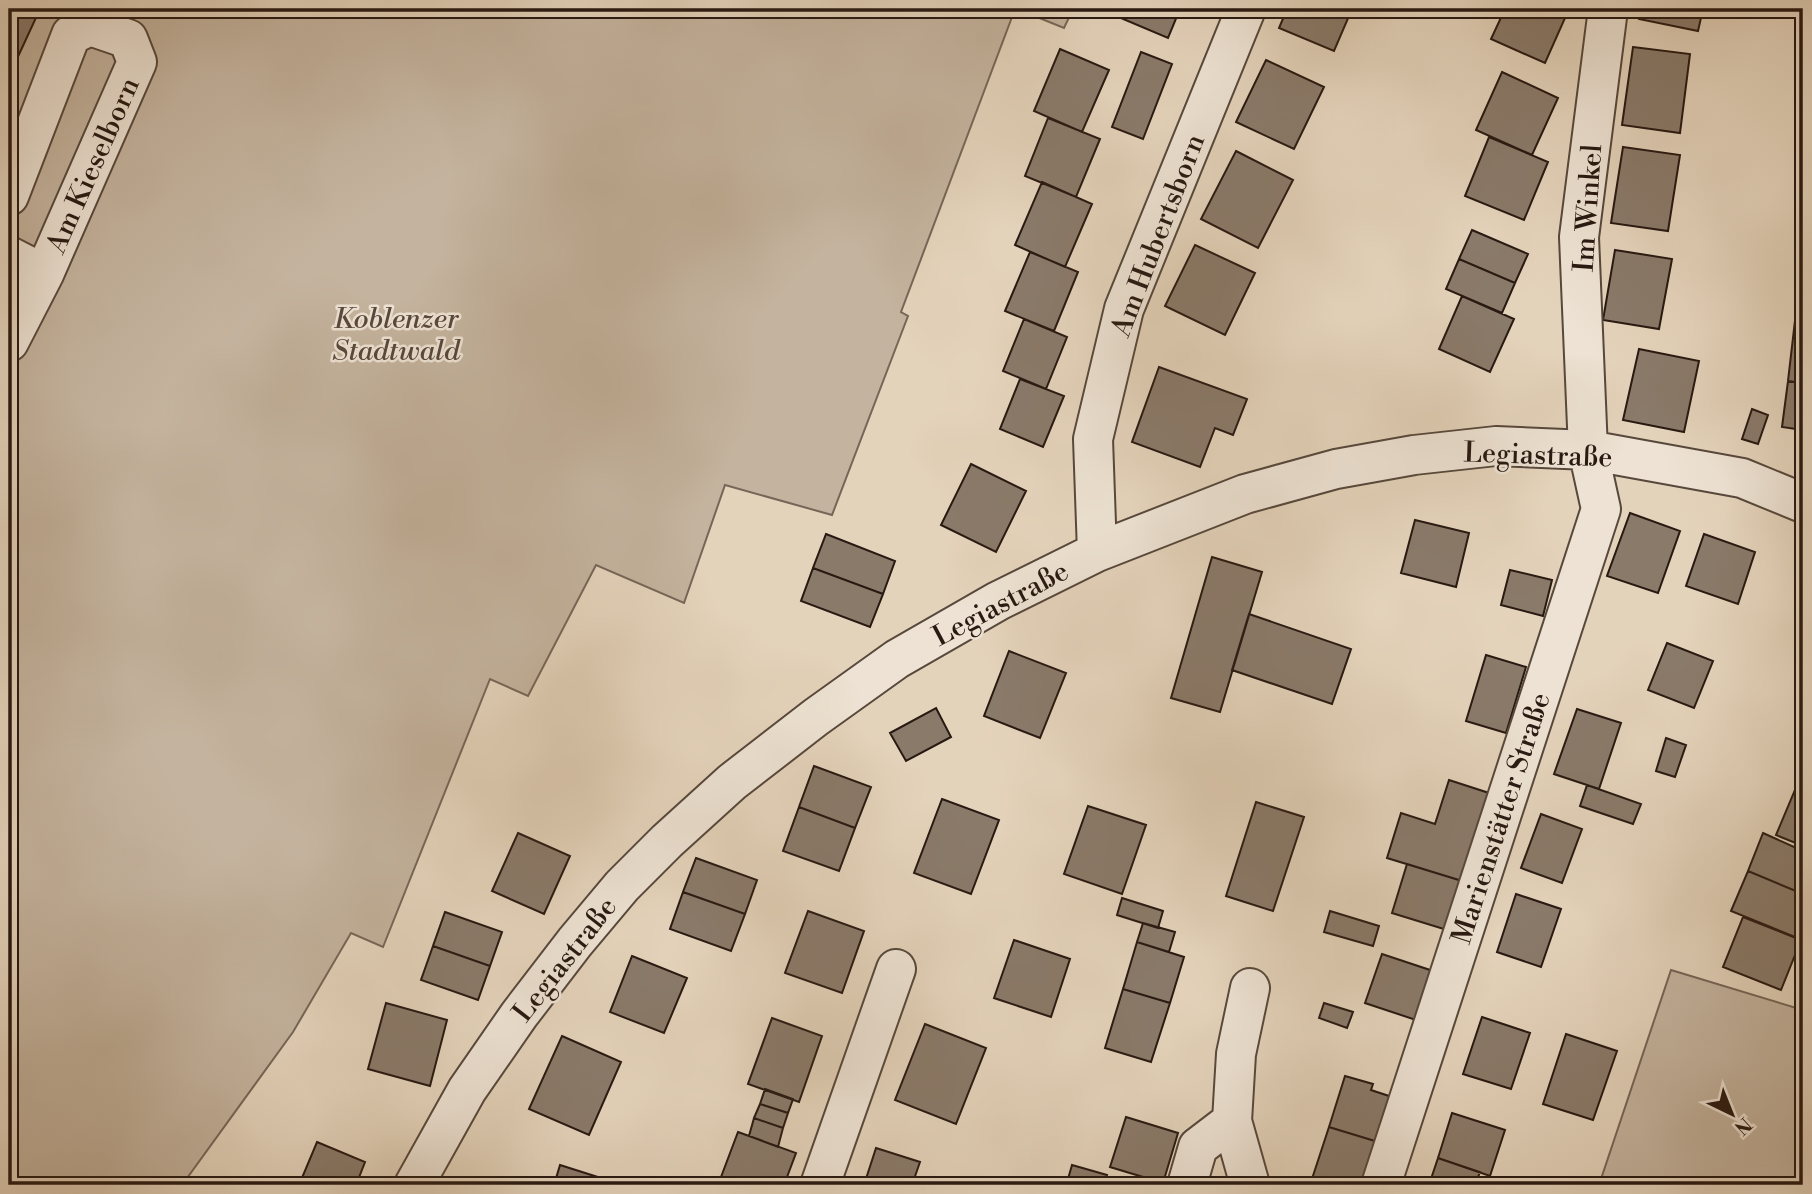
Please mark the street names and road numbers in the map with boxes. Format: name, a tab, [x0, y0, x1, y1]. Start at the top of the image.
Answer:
street label: Am Kieselborn	[39, 72, 148, 260]
street label: Am Hubertsborn	[1103, 129, 1213, 343]
street label: Im Winkel	[1567, 143, 1610, 273]
street label: Legiastraße	[1463, 435, 1613, 476]
street label: Legiastraße	[927, 554, 1075, 655]
street label: Marienstätter Straße	[1444, 688, 1559, 949]
street label: Legiastraße	[506, 890, 625, 1029]

